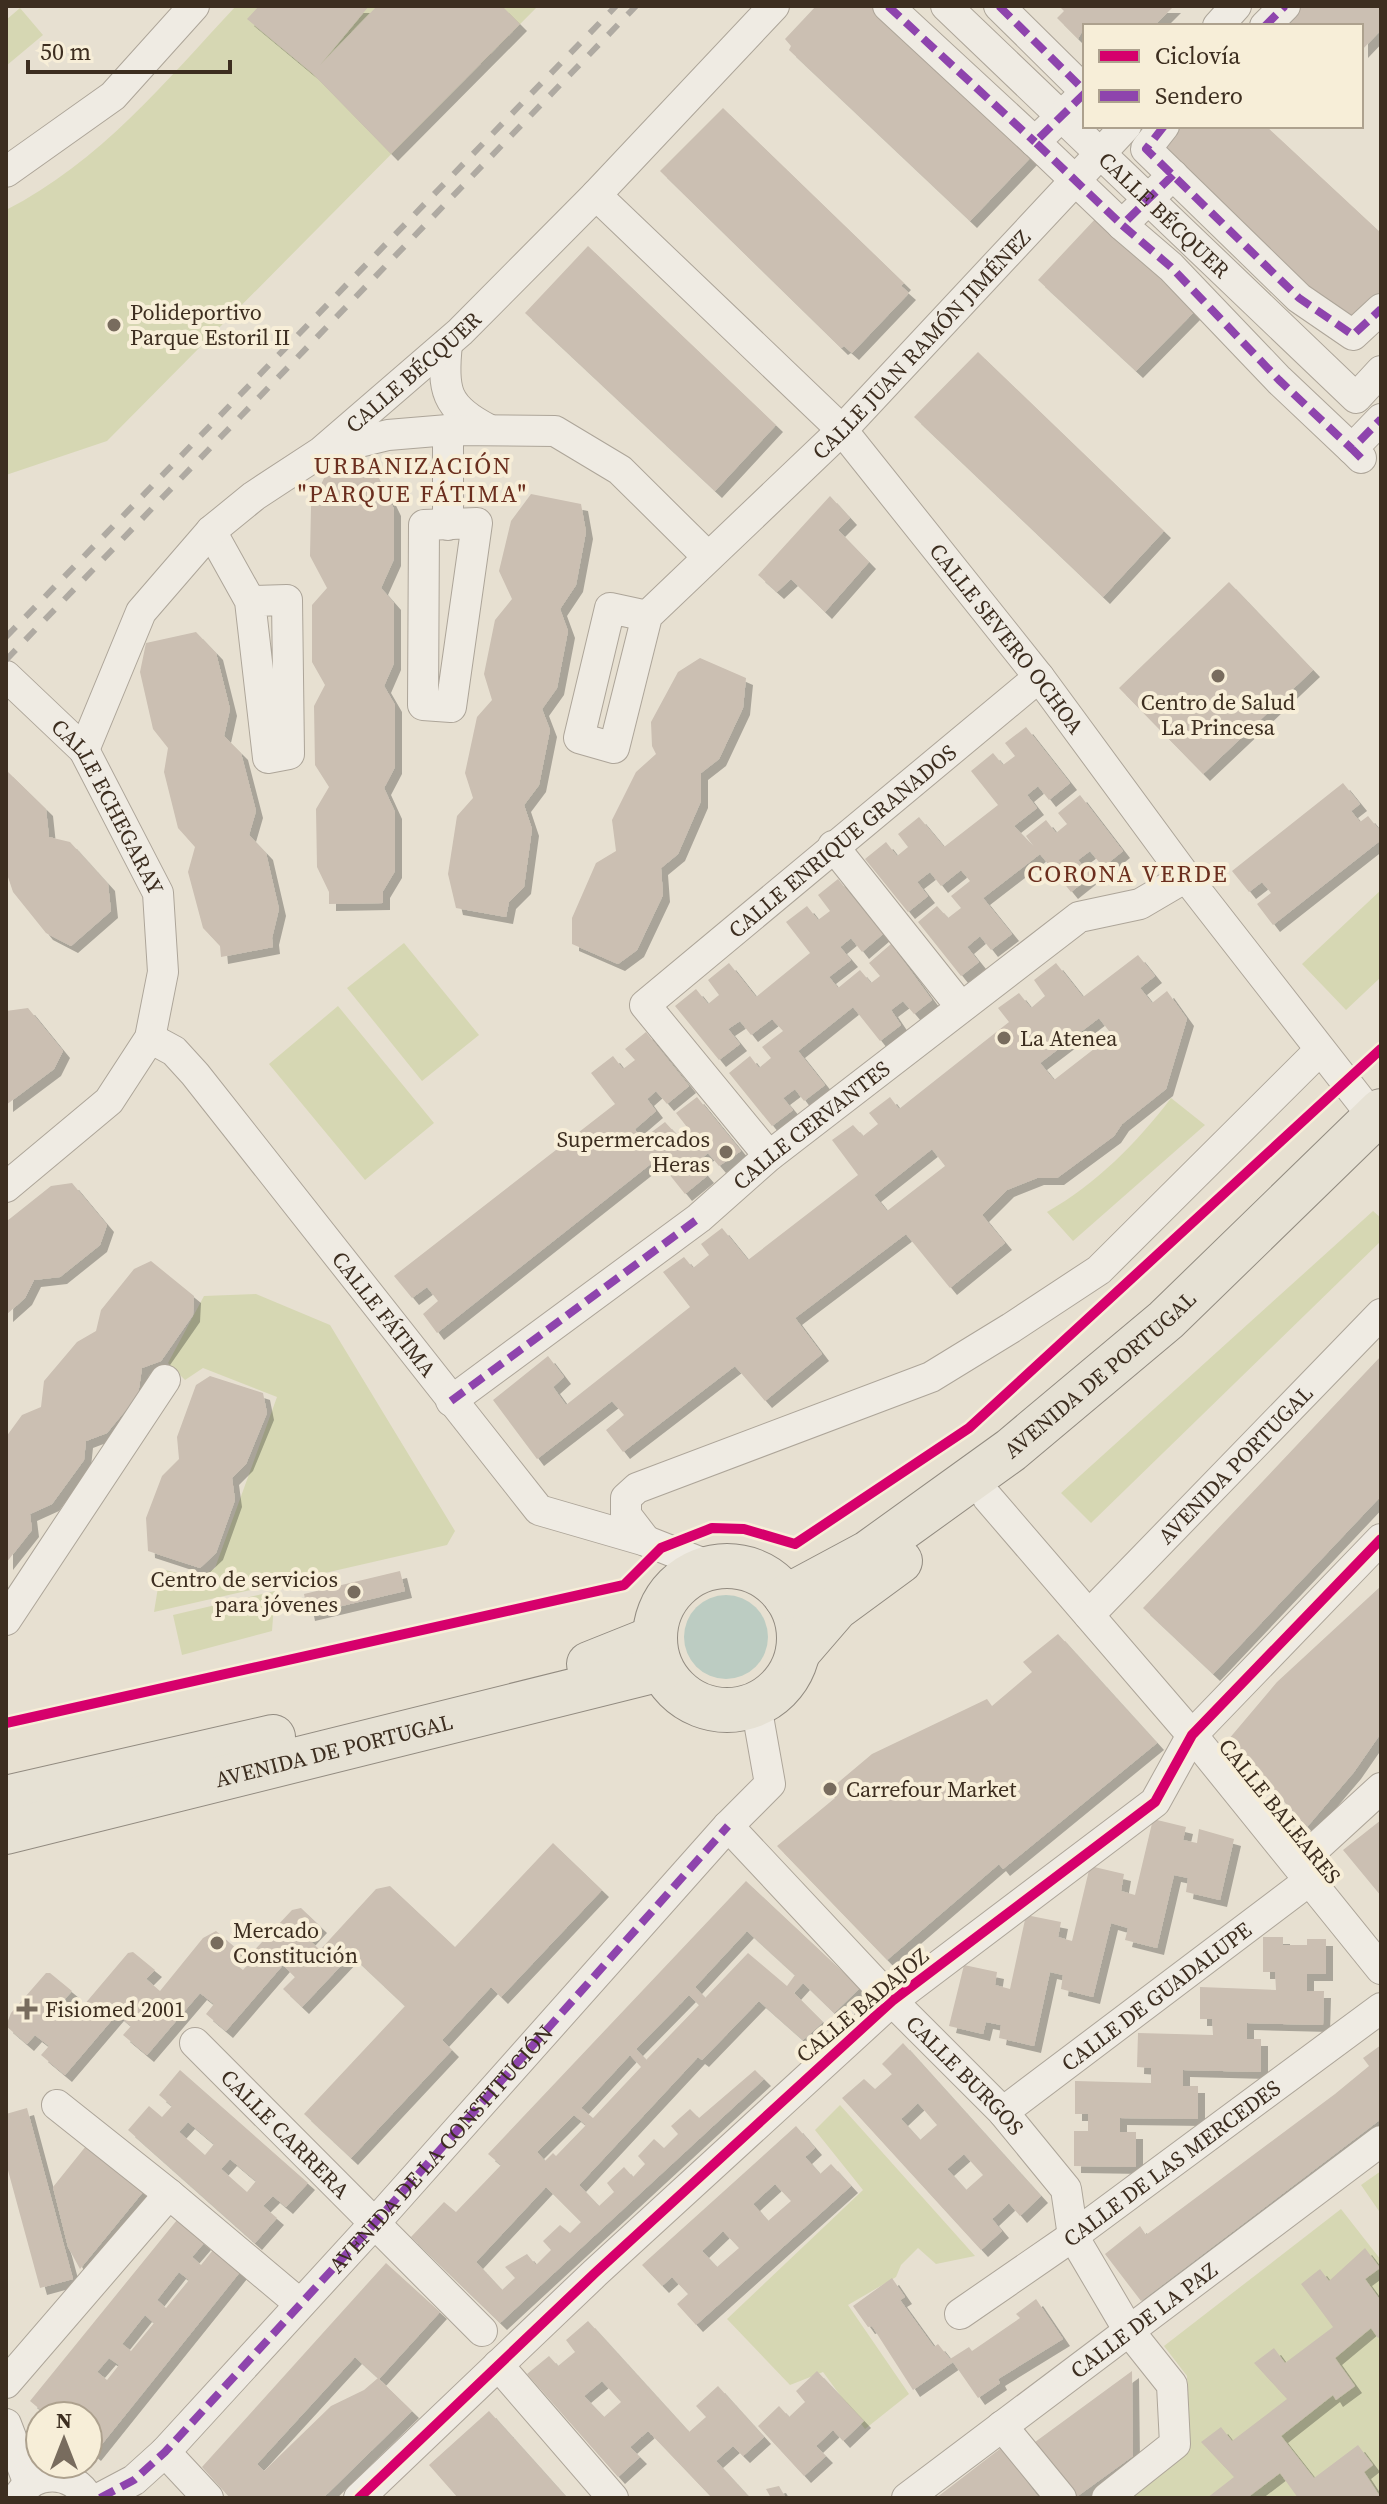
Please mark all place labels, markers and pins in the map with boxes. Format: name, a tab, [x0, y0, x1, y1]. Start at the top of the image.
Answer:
place label: Polideportivo Parque Estoril II	[130, 297, 290, 352]
marker: Polideportivo Parque Estoril II	[105, 316, 123, 334]
marker: Centro de Salud La Princesa	[1209, 667, 1227, 685]
place label: Centro de Salud La Princesa	[1141, 687, 1296, 742]
place label: La Atenea	[1020, 1023, 1118, 1053]
marker: La Atenea	[995, 1029, 1013, 1047]
place label: Supermercados Heras	[557, 1124, 710, 1179]
marker: Supermercados Heras	[717, 1143, 735, 1161]
place label: Centro de servicios para jóvenes	[151, 1564, 338, 1619]
marker: Centro de servicios para jóvenes	[345, 1583, 363, 1601]
place label: Carrefour Market	[846, 1774, 1017, 1804]
marker: Carrefour Market	[821, 1780, 839, 1798]
place label: Mercado Constitución	[233, 1915, 358, 1970]
marker: Mercado Constitución	[208, 1934, 226, 1952]
place label: Fisiomed 2001	[45, 1994, 185, 2024]
marker: Fisiomed 2001	[16, 1998, 38, 2020]

